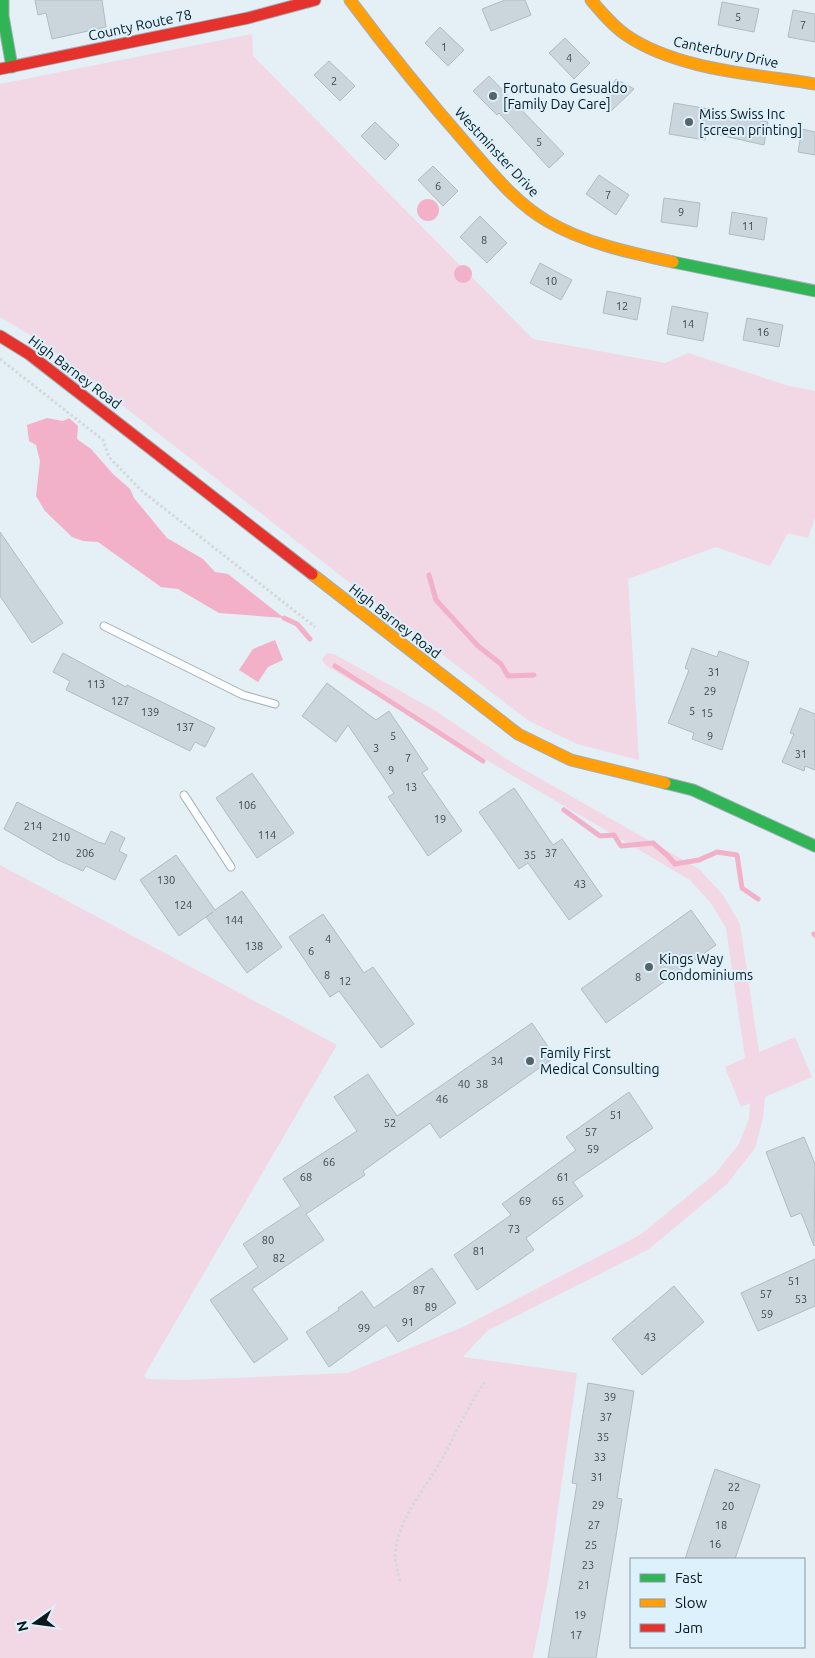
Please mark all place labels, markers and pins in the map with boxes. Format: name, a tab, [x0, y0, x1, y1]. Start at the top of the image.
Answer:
place label: Fortunato Gesualdo [Family Day Care]	[503, 80, 628, 112]
marker: Fortunato Gesualdo [Family Day Care]	[487, 90, 499, 102]
place label: Miss Swiss Inc [screen printing]	[699, 106, 802, 138]
marker: Miss Swiss Inc [screen printing]	[683, 116, 695, 128]
place label: Kings Way Condominiums	[659, 951, 753, 983]
marker: Kings Way Condominiums	[643, 961, 655, 973]
place label: Family First Medical Consulting	[540, 1045, 659, 1077]
marker: Family First Medical Consulting	[524, 1055, 536, 1067]

